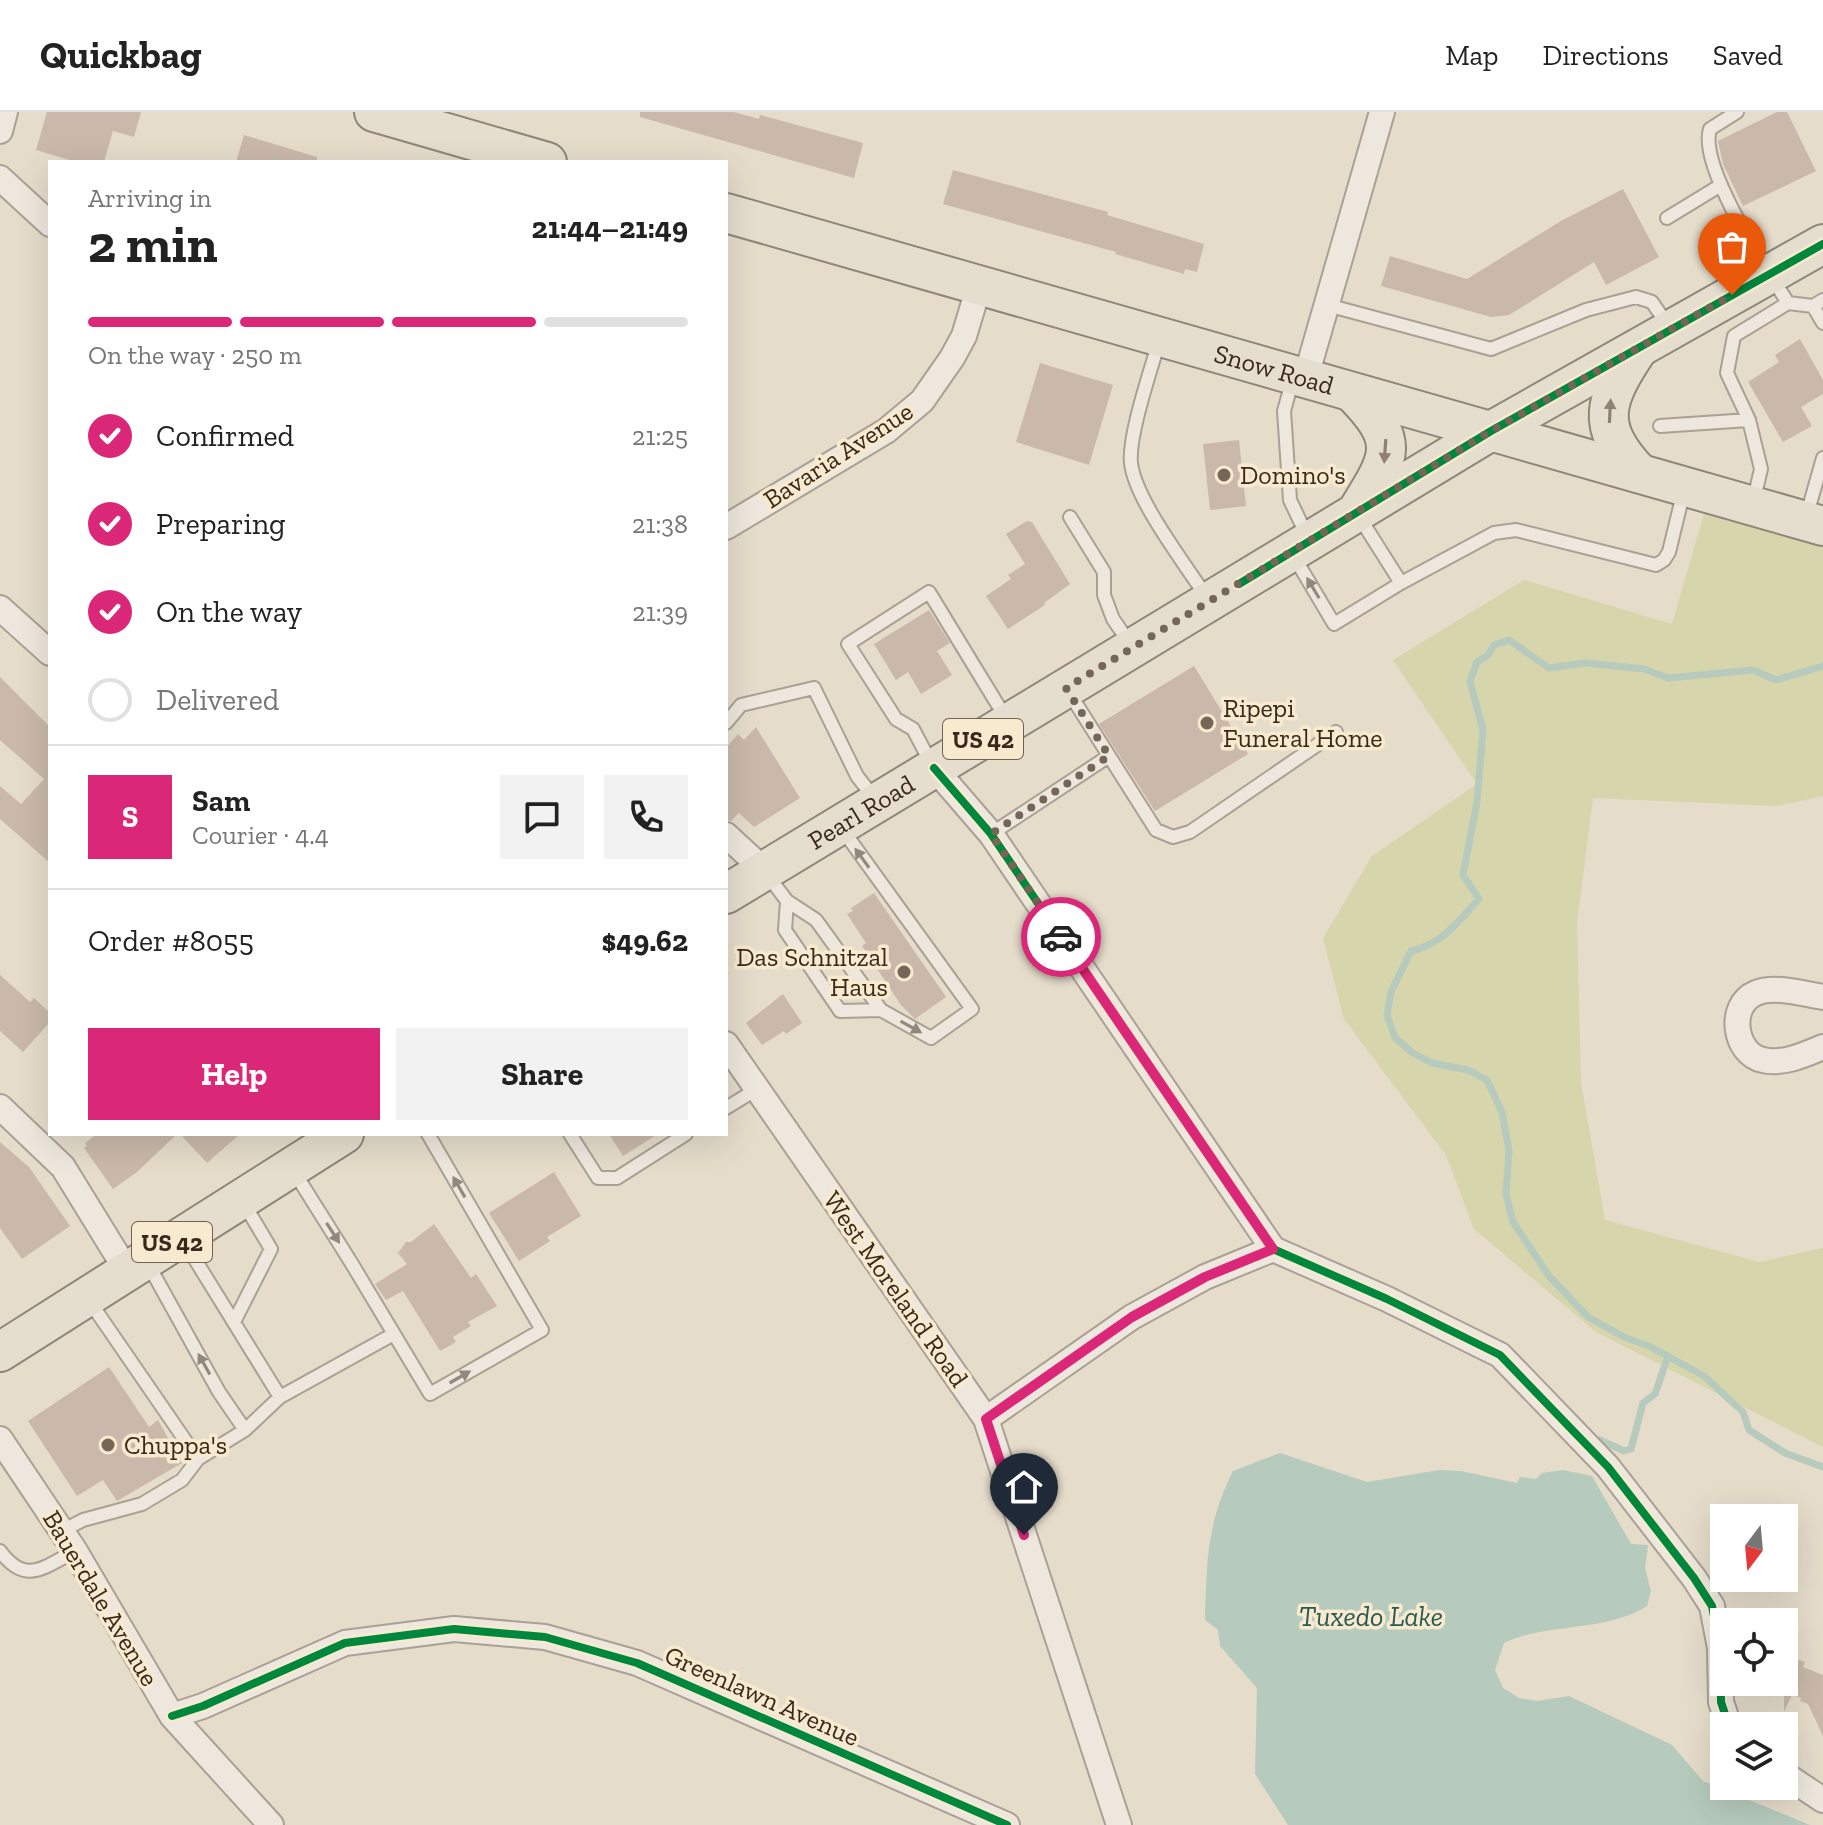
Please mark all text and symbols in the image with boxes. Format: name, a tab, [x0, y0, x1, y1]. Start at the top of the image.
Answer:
text: Quickbag	[40, 32, 202, 78]
text: Map	[1445, 39, 1498, 72]
text: Directions	[1542, 39, 1669, 72]
text: Saved	[1713, 39, 1783, 72]
text: Arriving in	[88, 182, 211, 214]
text: 21:44–21:49	[532, 210, 688, 246]
text: 2 min	[88, 213, 218, 275]
pin	[1698, 213, 1766, 295]
icon: bag	[1710, 225, 1754, 269]
street label: Snow Road	[1211, 337, 1338, 402]
text: On the way · 250 m	[88, 339, 302, 371]
street label: Bavaria Avenue	[757, 395, 919, 515]
one-way arrow	[1604, 398, 1617, 423]
icon: check	[88, 414, 132, 458]
text: Confirmed	[156, 418, 294, 454]
text: 21:25	[632, 420, 688, 452]
one-way arrow	[1378, 439, 1391, 464]
place label: Domino's	[1240, 459, 1346, 491]
marker: Domino's	[1215, 466, 1233, 484]
icon: check	[88, 502, 132, 546]
text: Preparing	[156, 506, 286, 542]
text: 21:38	[632, 508, 688, 540]
one-way arrow	[1306, 577, 1320, 599]
icon: check	[88, 590, 132, 634]
text: On the way	[156, 594, 302, 630]
text: 21:39	[632, 596, 688, 628]
text: Delivered	[156, 682, 279, 718]
place label: Ripepi Funeral Home	[1223, 692, 1383, 754]
marker: Ripepi Funeral Home	[1198, 714, 1216, 732]
road number: US 42	[943, 719, 1023, 759]
street label: Pearl Road	[802, 768, 920, 857]
button: chat	[500, 775, 584, 859]
button: phone	[604, 775, 688, 859]
text: Sam	[192, 783, 250, 819]
text: S	[122, 799, 138, 835]
text: Courier · 4.4	[192, 819, 329, 851]
one-way arrow	[855, 847, 870, 868]
courier	[1021, 897, 1101, 977]
icon: car	[1039, 915, 1083, 959]
text: Order #8055	[88, 923, 254, 959]
text: $49.62	[602, 923, 688, 959]
place label: Das Schnitzal Haus	[736, 941, 888, 1003]
marker: Das Schnitzal Haus	[895, 963, 913, 981]
one-way arrow	[900, 1020, 923, 1034]
button: Help	[88, 1028, 380, 1120]
button: Share	[396, 1028, 688, 1120]
one-way arrow	[452, 1176, 466, 1198]
street label: West Moreland Road	[816, 1185, 976, 1393]
road number: US 42	[132, 1222, 212, 1262]
one-way arrow	[325, 1223, 340, 1244]
one-way arrow	[197, 1353, 211, 1375]
one-way arrow	[449, 1370, 472, 1384]
place label: Chuppa's	[124, 1429, 227, 1461]
marker: Chuppa's	[99, 1436, 117, 1454]
pin	[990, 1453, 1058, 1535]
icon: home	[1002, 1465, 1046, 1509]
street label: Bauerdale Avenue	[36, 1504, 166, 1692]
north arrow	[1710, 1504, 1798, 1592]
map controls	[1710, 1504, 1798, 1800]
water label: Tuxedo Lake	[1299, 1600, 1443, 1633]
button: locate	[1710, 1608, 1798, 1696]
street label: Greenlawn Avenue	[660, 1639, 864, 1753]
button: layers	[1710, 1712, 1798, 1800]

